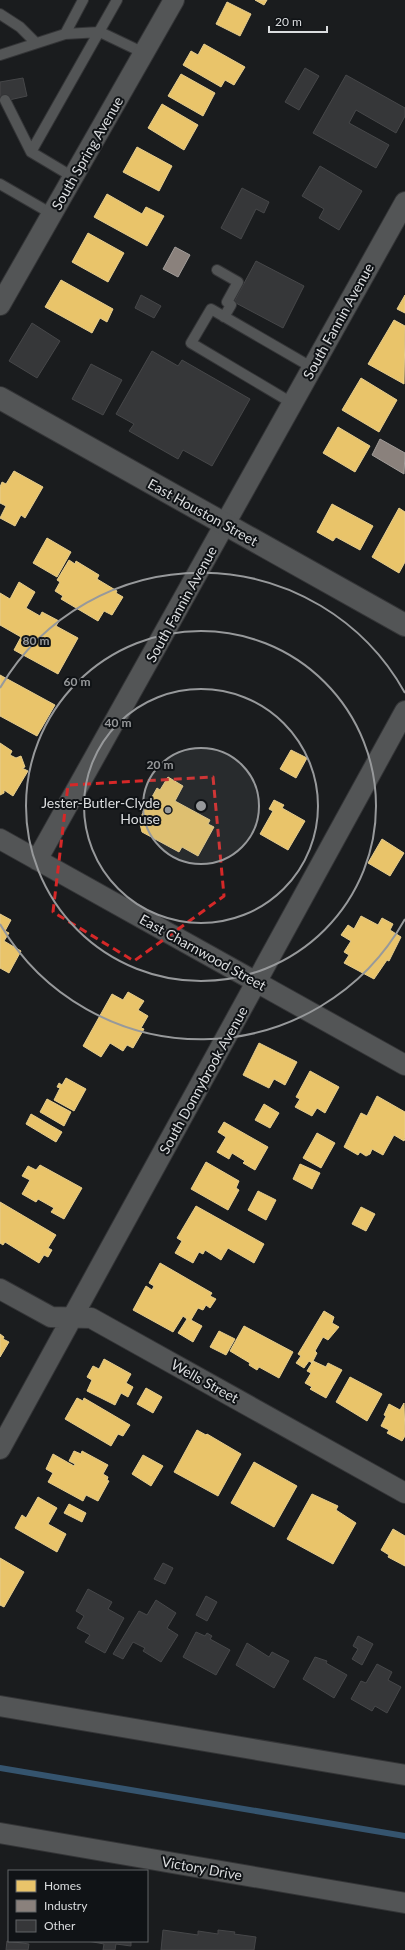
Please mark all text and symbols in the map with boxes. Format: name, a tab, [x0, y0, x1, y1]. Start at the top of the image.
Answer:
scale bar	[269, 8, 327, 34]
text: 20 m	[275, 14, 302, 29]
street label: South Spring Avenue	[48, 93, 126, 213]
street label: South Fannin Avenue	[299, 260, 377, 382]
street label: East Houston Street	[145, 475, 261, 549]
street label: South Fannin Avenue	[142, 543, 220, 665]
text: 80 m	[23, 633, 49, 648]
text: 60 m	[64, 674, 90, 689]
text: 40 m	[105, 715, 131, 730]
text: 20 m	[147, 757, 173, 772]
place label: Jester-Butler-Clyde House	[41, 794, 160, 827]
centre of rings	[194, 799, 208, 813]
marker: Jester-Butler-Clyde House	[163, 805, 173, 815]
street label: East Charnwood Street	[137, 910, 269, 994]
street label: South Donnybrook Avenue	[155, 1003, 251, 1157]
street label: Wells Street	[168, 1356, 242, 1406]
street label: Victory Drive	[160, 1853, 244, 1883]
legend	[8, 1870, 148, 1942]
text: Homes	[44, 1878, 81, 1893]
text: Industry	[44, 1898, 88, 1913]
text: Other	[44, 1918, 76, 1933]

